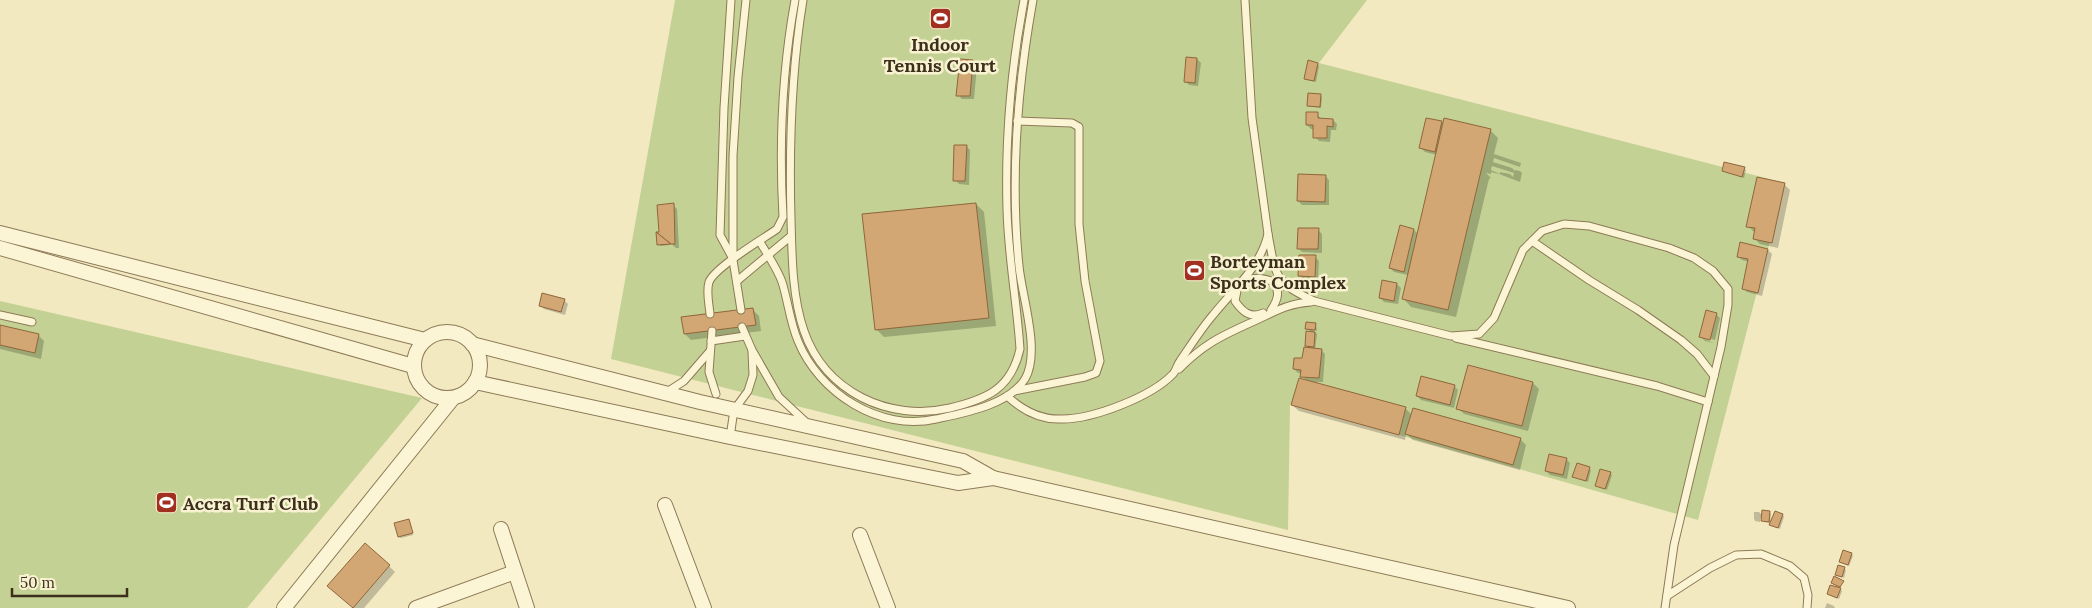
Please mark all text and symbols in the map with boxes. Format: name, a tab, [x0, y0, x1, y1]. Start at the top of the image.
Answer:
sports icon: Indoor Tennis Court	[928, 7, 952, 31]
place label: Indoor Tennis Court	[884, 33, 997, 77]
place label: Borteyman Sports Complex	[1210, 250, 1346, 294]
sports icon: Borteyman Sports Complex	[1182, 259, 1206, 283]
sports icon: Accra Turf Club	[155, 491, 179, 515]
place label: Accra Turf Club	[183, 492, 318, 515]
scale bar	[12, 566, 128, 598]
text: 50 m	[20, 573, 55, 592]

